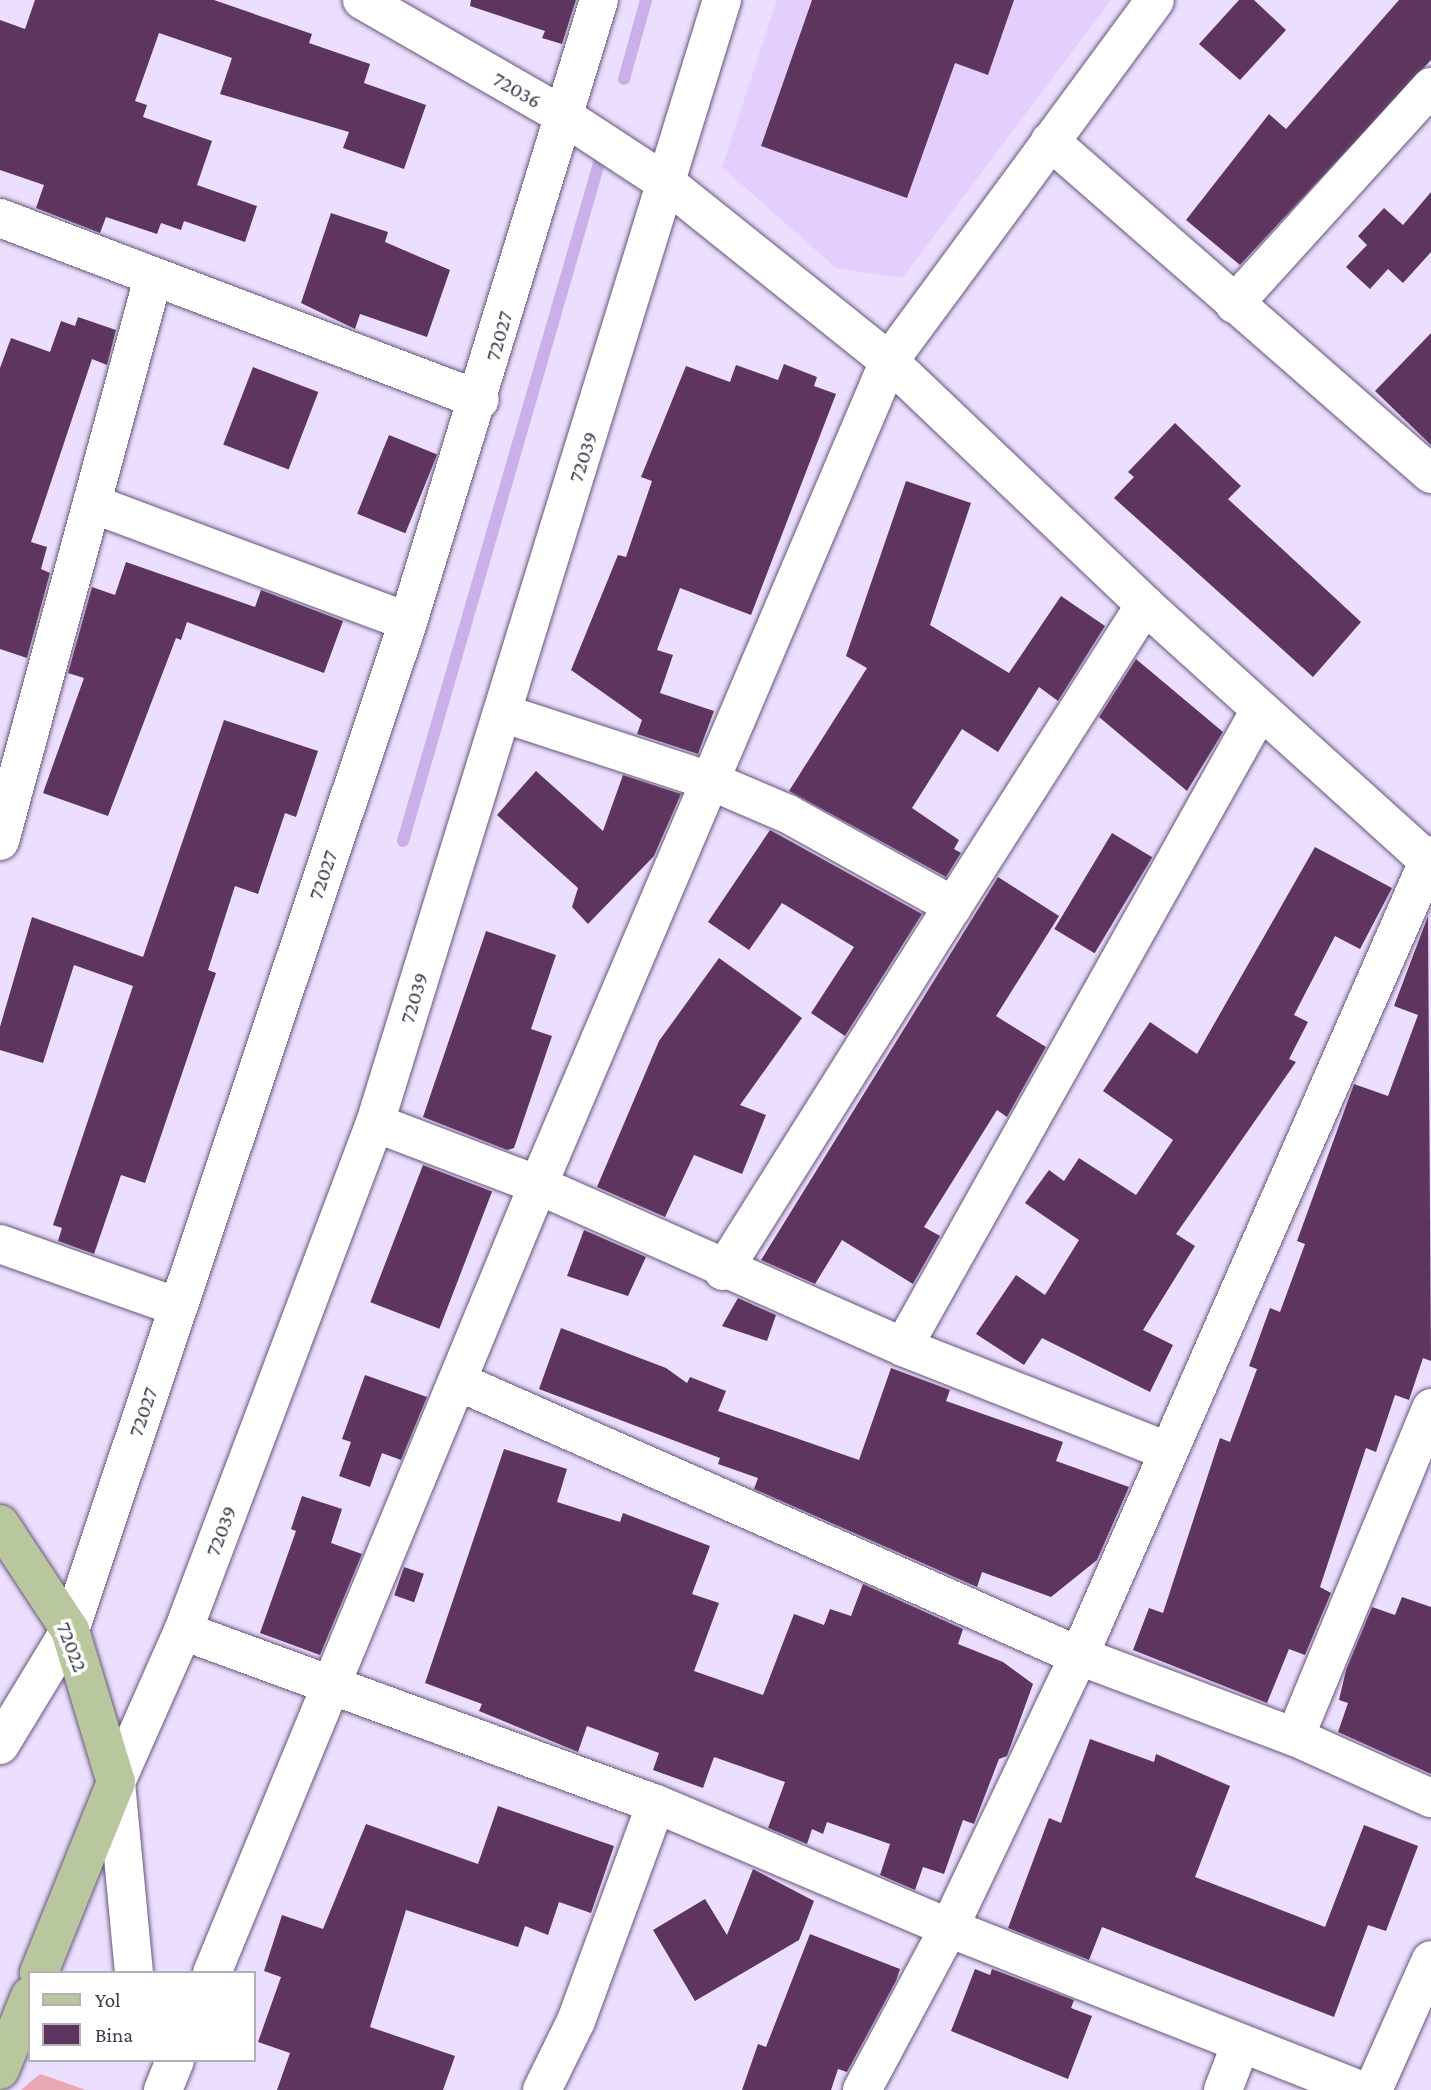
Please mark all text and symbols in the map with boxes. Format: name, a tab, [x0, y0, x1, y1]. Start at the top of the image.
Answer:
street label: 72036	[488, 66, 546, 114]
street label: 72027	[480, 308, 518, 364]
street label: 72039	[563, 428, 603, 486]
street label: 72027	[303, 847, 343, 903]
street label: 72039	[394, 970, 434, 1026]
street label: 72027	[123, 1384, 163, 1440]
street label: 72039	[200, 1502, 242, 1560]
street label: 72022	[51, 1619, 93, 1675]
legend	[28, 1971, 256, 2062]
text: Yol	[95, 1988, 121, 2012]
text: Bina	[95, 2023, 133, 2047]

